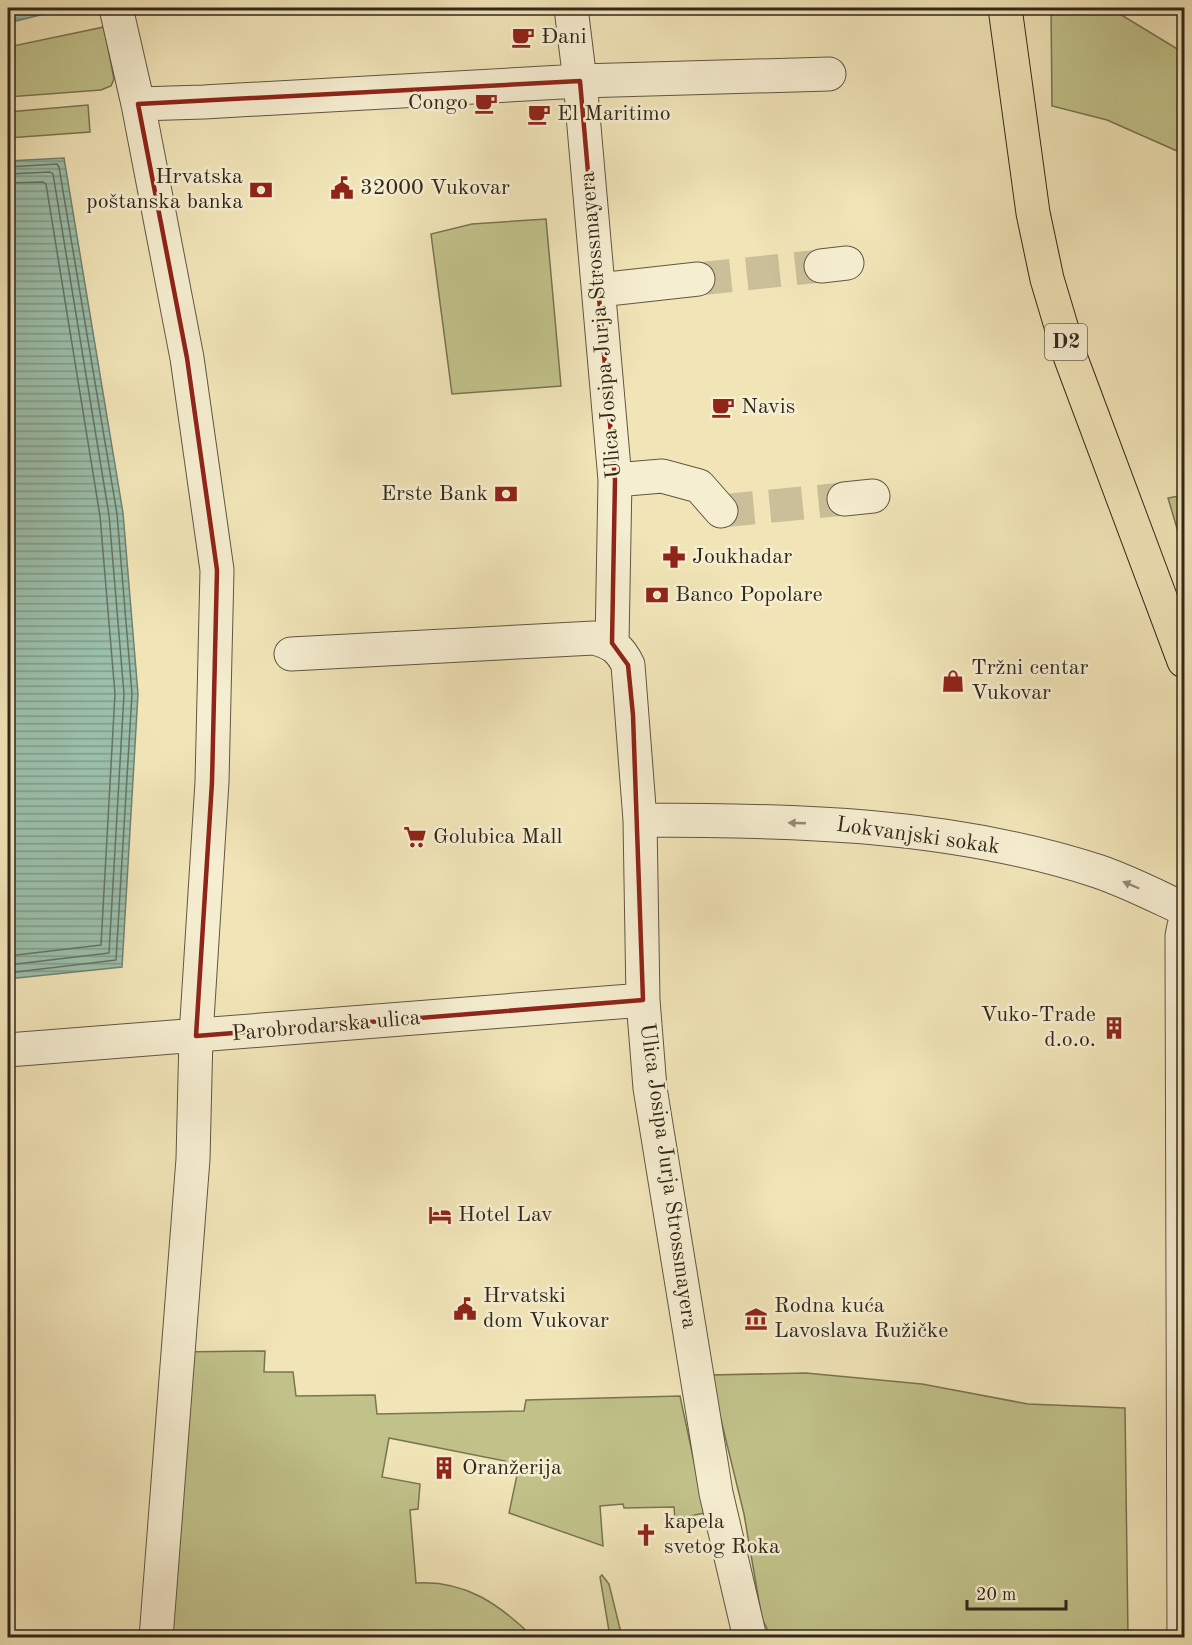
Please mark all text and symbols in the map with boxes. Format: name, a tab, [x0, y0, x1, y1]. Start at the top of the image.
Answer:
cafe icon: Đani	[510, 24, 536, 50]
place label: Đani	[541, 26, 587, 48]
cafe icon: Congo	[473, 90, 499, 116]
place label: Congo	[408, 92, 468, 114]
cafe icon: El Maritimo	[526, 101, 552, 127]
place label: El Maritimo	[557, 103, 671, 125]
place label: Hrvatska poštanska banka	[86, 166, 243, 213]
street label: Ulica Josipa Jurja Strossmayera	[577, 170, 625, 479]
public building icon: 32000 Vukovar	[329, 175, 355, 201]
bank icon: Hrvatska poštanska banka	[248, 177, 274, 203]
place label: 32000 Vukovar	[360, 177, 510, 199]
road number: D2	[1045, 324, 1087, 360]
cafe icon: Navis	[710, 394, 736, 420]
place label: Navis	[741, 396, 795, 418]
bank icon: Erste Bank	[493, 481, 519, 507]
place label: Erste Bank	[381, 483, 488, 505]
pharmacy icon: Joukhadar	[661, 544, 687, 570]
place label: Joukhadar	[692, 546, 792, 568]
bank icon: Banco Popolare	[644, 582, 670, 608]
place label: Banco Popolare	[675, 584, 823, 606]
place label: Tržni centar Vukovar	[971, 657, 1089, 704]
shop icon: Tržni centar Vukovar	[940, 668, 966, 694]
street label: Lokvanjski sokak	[835, 814, 1001, 858]
one-way arrow	[787, 818, 806, 828]
supermarket icon: Golubica Mall	[402, 824, 428, 850]
place label: Golubica Mall	[433, 826, 563, 848]
one-way arrow	[1122, 880, 1140, 890]
place label: Vuko-Trade d.o.o.	[981, 1004, 1096, 1051]
street label: Parobrodarska ulica	[231, 1007, 421, 1045]
building icon: Vuko-Trade d.o.o.	[1101, 1015, 1127, 1041]
street label: Ulica Josipa Jurja Strossmayera	[636, 1022, 700, 1330]
hotel icon: Hotel Lav	[427, 1202, 453, 1228]
place label: Hotel Lav	[458, 1204, 553, 1226]
place label: Hrvatski dom Vukovar	[483, 1285, 609, 1332]
place label: Rodna kuća Lavoslava Ružičke	[774, 1295, 948, 1342]
public building icon: Hrvatski dom Vukovar	[452, 1296, 478, 1322]
museum icon: Rodna kuća Lavoslava Ružičke	[743, 1306, 769, 1332]
building icon: Oranžerija	[431, 1455, 457, 1481]
place label: Oranžerija	[462, 1457, 562, 1479]
place label: kapela svetog Roka	[664, 1511, 780, 1558]
church icon: kapela svetog Roka	[633, 1522, 659, 1548]
scale bar	[967, 1573, 1066, 1611]
text: 20 m	[976, 1586, 1016, 1604]

